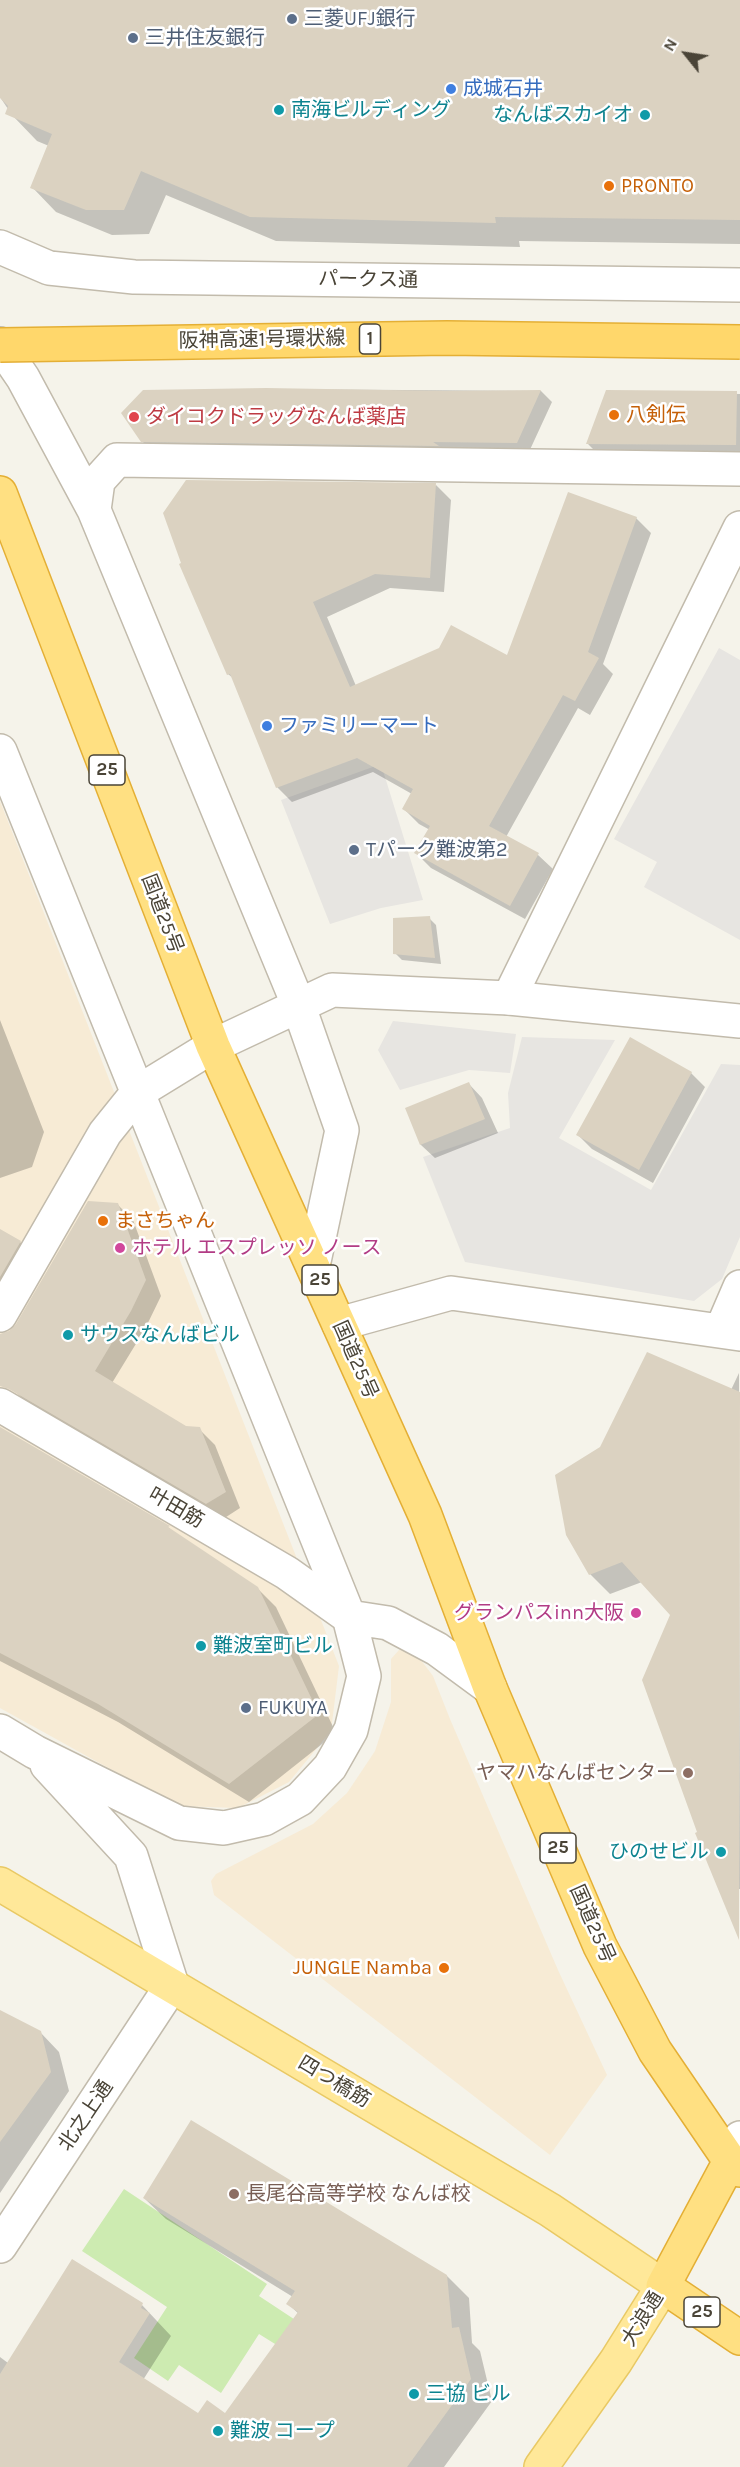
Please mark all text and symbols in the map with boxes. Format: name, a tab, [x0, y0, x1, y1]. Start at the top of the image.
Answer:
place label: 三菱UFJ銀行	[304, 7, 416, 31]
marker: 三菱UFJ銀行	[285, 12, 299, 26]
north arrow	[656, 24, 716, 84]
place label: 三井住友銀行	[145, 26, 265, 50]
marker: 三井住友銀行	[126, 31, 140, 45]
text: N	[659, 35, 681, 54]
place label: 成城石井	[463, 77, 543, 101]
marker: 成城石井	[444, 82, 458, 96]
place label: 南海ビルディング	[291, 98, 451, 122]
marker: 南海ビルディング	[272, 103, 286, 117]
place label: なんばスカイオ	[493, 103, 633, 127]
marker: なんばスカイオ	[638, 108, 652, 122]
place label: PRONTO	[621, 174, 694, 198]
marker: PRONTO	[602, 179, 616, 193]
street label: パークス通	[318, 267, 418, 293]
road number: 1	[360, 324, 380, 354]
street label: 阪神高速1号環状線	[178, 327, 346, 353]
place label: 八剣伝	[626, 403, 686, 427]
place label: ダイコクドラッグなんば薬店	[146, 405, 406, 429]
marker: 八剣伝	[607, 408, 621, 422]
marker: ダイコクドラッグなんば薬店	[127, 410, 141, 424]
place label: ファミリーマート	[279, 714, 439, 738]
marker: ファミリーマート	[260, 719, 274, 733]
road number: 25	[89, 755, 125, 785]
place label: Tパーク難波第2	[366, 838, 508, 862]
marker: Tパーク難波第2	[347, 843, 361, 857]
street label: 国道25号	[136, 871, 188, 957]
place label: まさちゃん	[115, 1209, 215, 1233]
marker: まさちゃん	[96, 1214, 110, 1228]
place label: ホテル エスプレッソ ノース	[132, 1236, 381, 1260]
marker: ホテル エスプレッソ ノース	[113, 1241, 127, 1255]
road number: 25	[302, 1265, 338, 1295]
street label: 国道25号	[327, 1317, 383, 1403]
place label: サウスなんばビル	[80, 1323, 240, 1347]
marker: サウスなんばビル	[61, 1328, 75, 1342]
street label: 叶田筋	[144, 1483, 208, 1533]
place label: グランパスinn大阪	[454, 1601, 624, 1625]
marker: グランパスinn大阪	[629, 1606, 643, 1620]
place label: 難波室町ビル	[213, 1634, 333, 1658]
marker: 難波室町ビル	[194, 1639, 208, 1653]
place label: FUKUYA	[258, 1696, 328, 1720]
marker: FUKUYA	[239, 1701, 253, 1715]
place label: ヤマハなんばセンター	[476, 1761, 676, 1785]
marker: ヤマハなんばセンター	[681, 1766, 695, 1780]
road number: 25	[540, 1833, 576, 1863]
place label: ひのせビル	[609, 1840, 709, 1864]
marker: ひのせビル	[714, 1845, 728, 1859]
street label: 国道25号	[564, 1881, 620, 1967]
place label: JUNGLE Namba	[293, 1956, 432, 1980]
marker: JUNGLE Namba	[437, 1961, 451, 1975]
street label: 四つ橋筋	[294, 2051, 374, 2113]
street label: 北之上通	[54, 2076, 118, 2156]
place label: 長尾谷高等学校 なんば校	[246, 2182, 471, 2206]
marker: 長尾谷高等学校 なんば校	[227, 2187, 241, 2201]
street label: 大浪通	[617, 2287, 669, 2351]
road number: 25	[684, 2297, 720, 2327]
place label: 三協 ビル	[426, 2382, 511, 2406]
marker: 三協 ビル	[407, 2387, 421, 2401]
place label: 難波 コープ	[230, 2419, 335, 2443]
marker: 難波 コープ	[211, 2424, 225, 2438]

